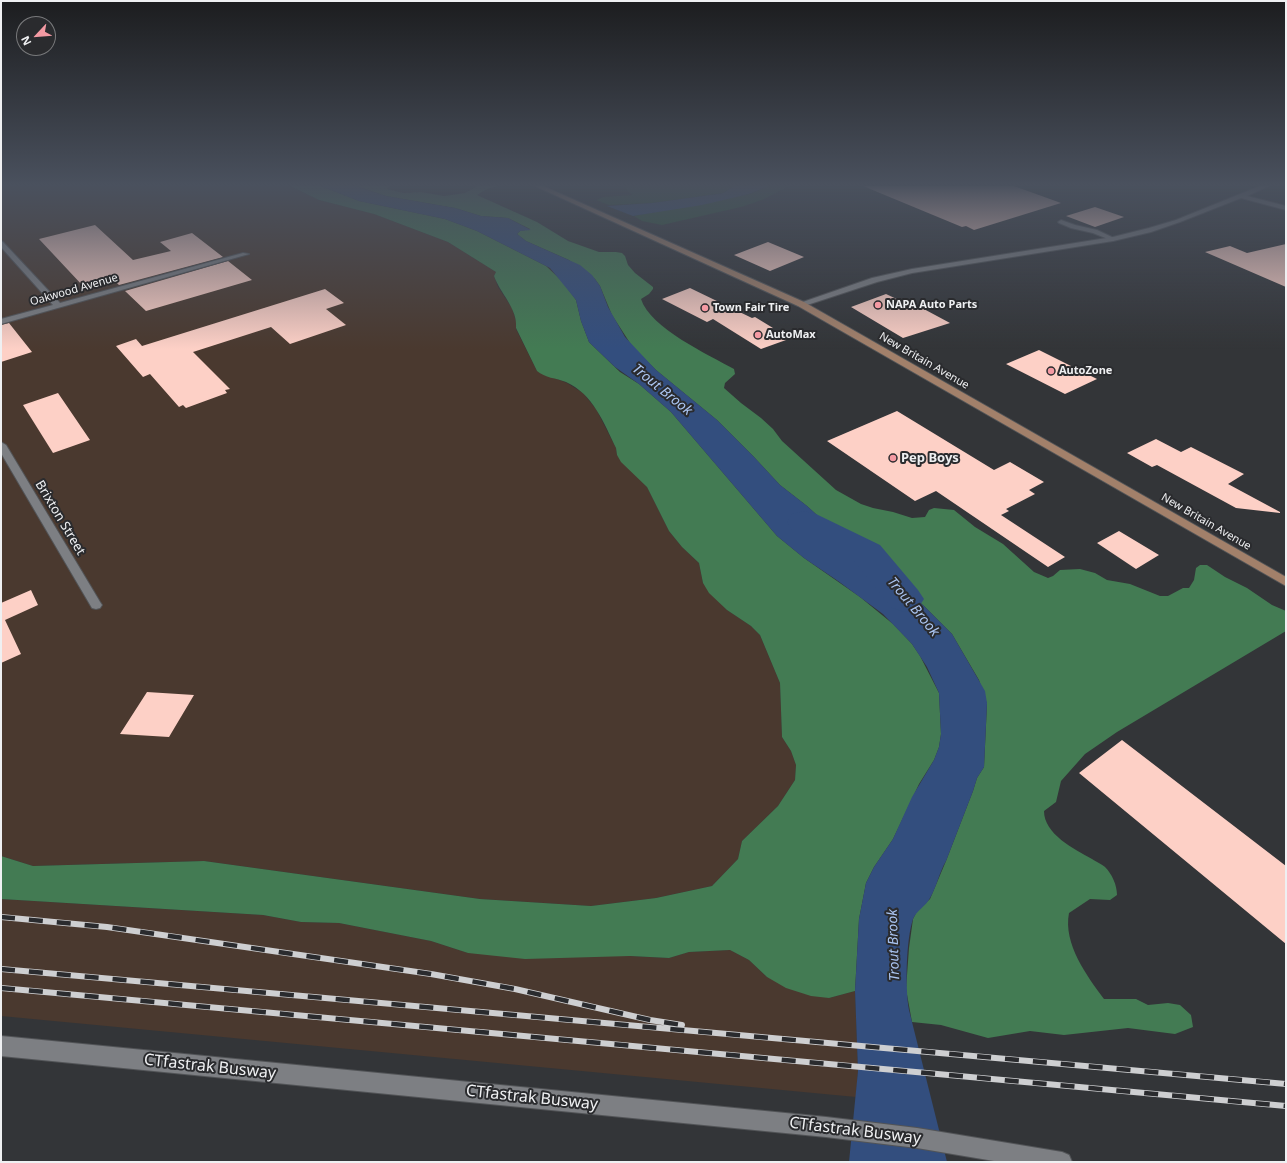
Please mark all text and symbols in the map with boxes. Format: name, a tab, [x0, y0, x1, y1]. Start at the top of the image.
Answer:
north arrow	[16, 16, 56, 56]
text: N	[17, 34, 34, 48]
street label: Oakwood Avenue	[29, 271, 119, 309]
place label: NAPA Auto Parts	[886, 298, 977, 312]
marker: NAPA Auto Parts	[873, 300, 883, 310]
place label: Town Fair Tire	[713, 301, 789, 315]
marker: Town Fair Tire	[700, 303, 710, 313]
place label: AutoMax	[766, 328, 816, 342]
marker: AutoMax	[753, 330, 763, 340]
street label: New Britain Avenue	[877, 330, 971, 392]
water label: Trout Brook	[629, 361, 695, 419]
place label: AutoZone	[1059, 364, 1112, 378]
marker: AutoZone	[1046, 366, 1056, 376]
place label: Pep Boys	[901, 450, 959, 466]
marker: Pep Boys	[888, 453, 898, 463]
street label: Brixton Street	[32, 478, 88, 558]
street label: New Britain Avenue	[1159, 491, 1253, 553]
water label: Trout Brook	[883, 574, 943, 640]
water label: Trout Brook	[884, 909, 904, 981]
street label: CTfastrak Busway	[143, 1051, 277, 1083]
street label: CTfastrak Busway	[465, 1082, 599, 1114]
street label: CTfastrak Busway	[788, 1113, 922, 1149]

